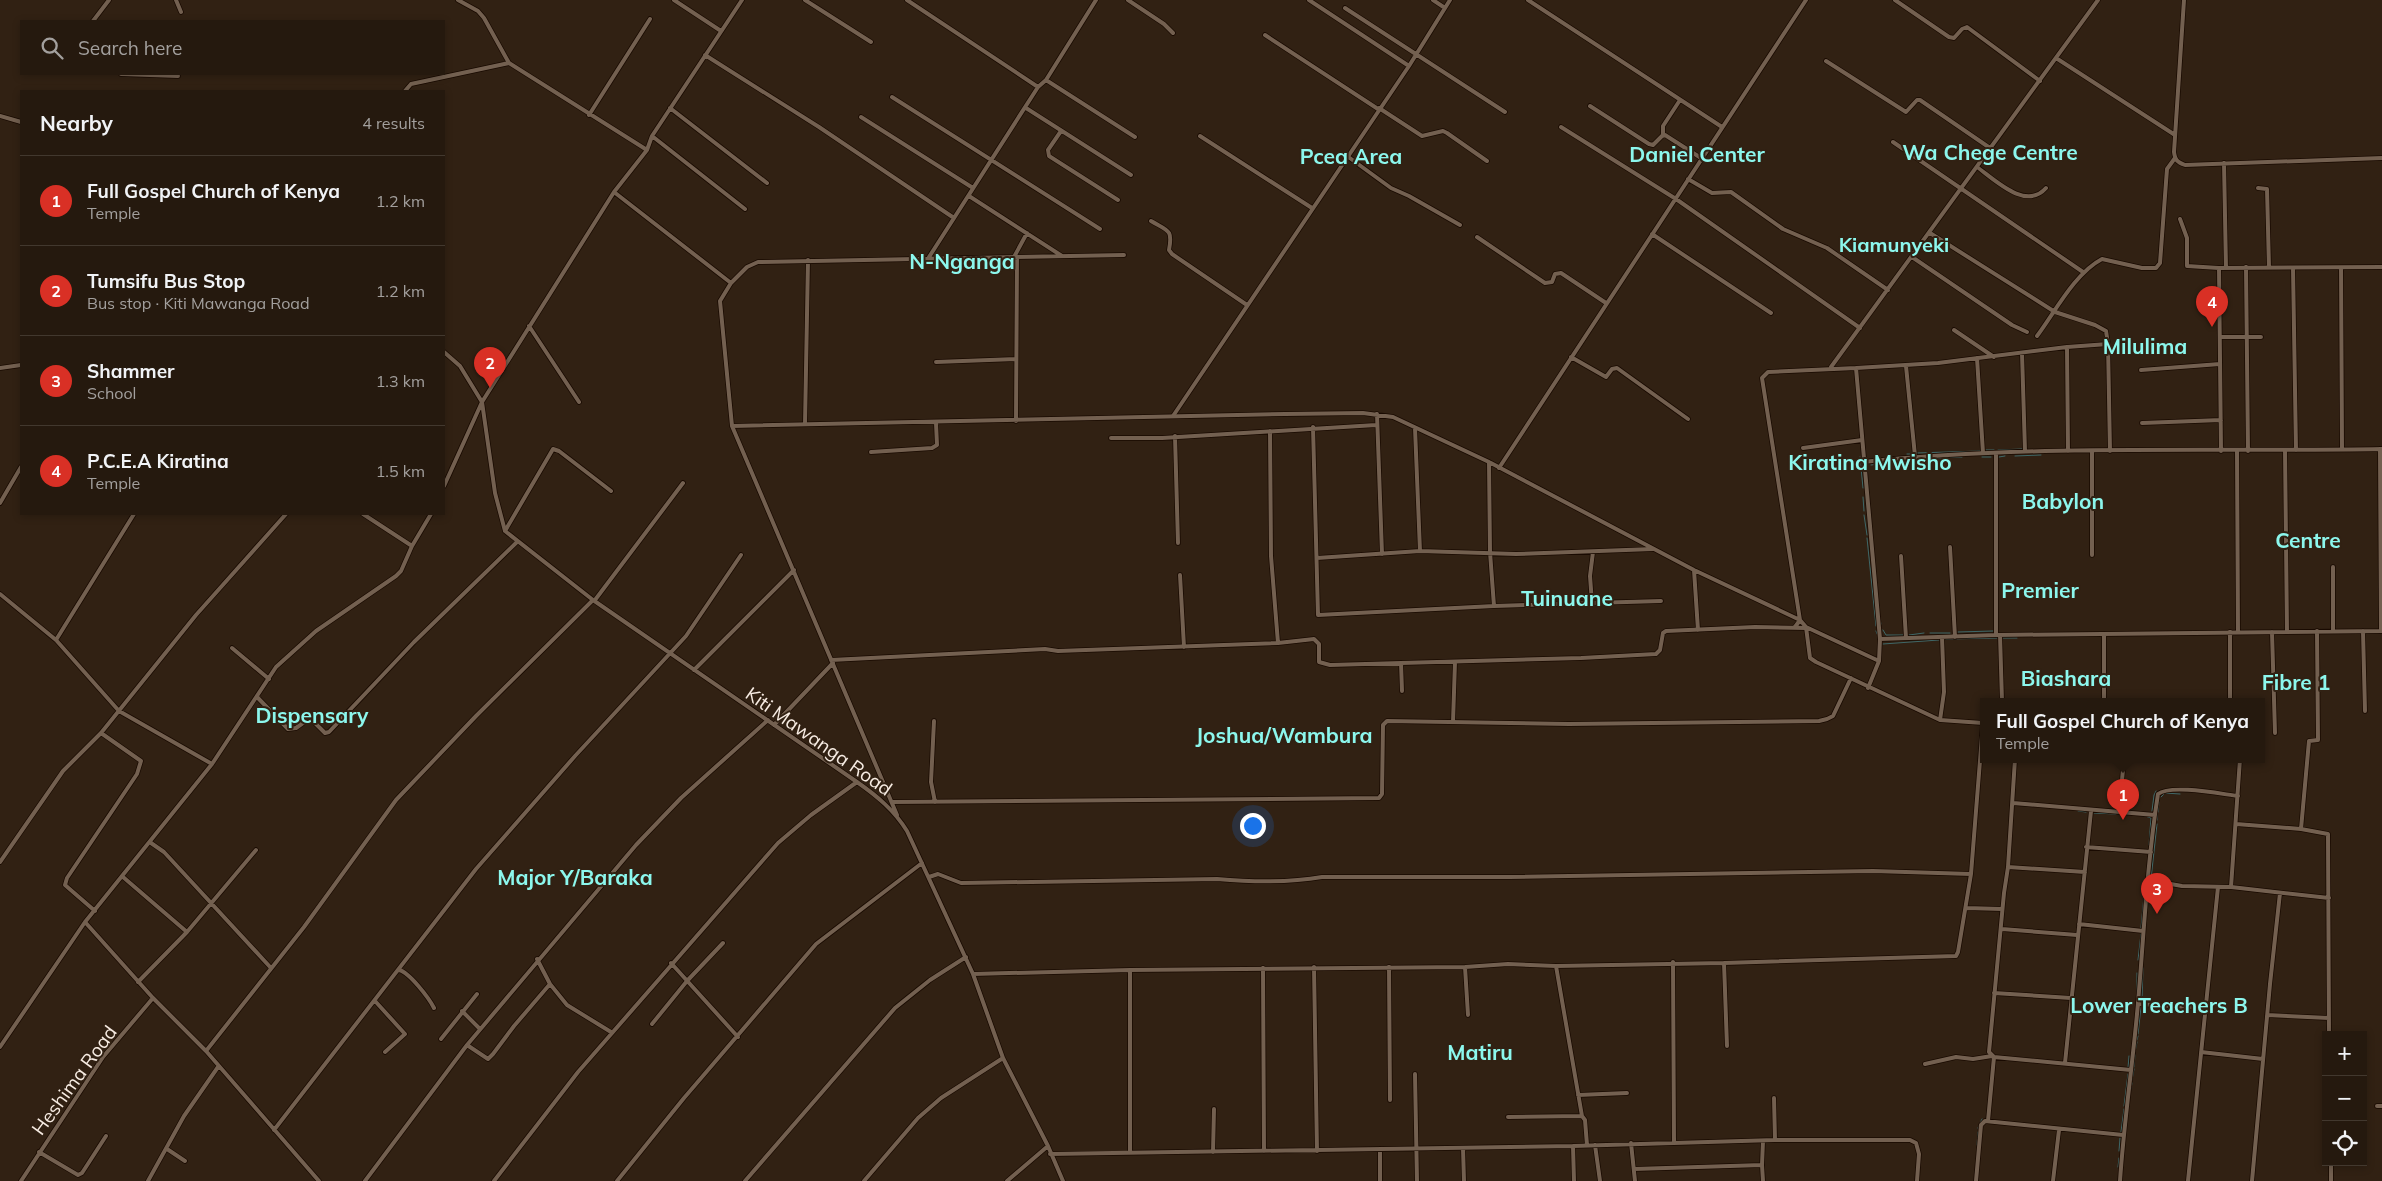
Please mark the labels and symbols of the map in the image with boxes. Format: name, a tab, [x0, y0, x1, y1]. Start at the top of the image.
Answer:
district label: Wa Chege Centre	[1902, 139, 2078, 165]
district label: Daniel Center	[1629, 141, 1765, 167]
district label: Pcea Area	[1300, 143, 1402, 169]
district label: Kiamunyeki	[1839, 232, 1949, 257]
district label: N-Nganga	[909, 248, 1015, 274]
pin: 4	[2196, 286, 2228, 327]
district label: Milulima	[2103, 333, 2187, 359]
pin: 2	[474, 347, 506, 388]
district label: Kiratina Mwisho	[1788, 449, 1952, 475]
district label: Babylon	[2022, 488, 2104, 514]
district label: Centre	[2275, 527, 2341, 553]
district label: Premier	[2001, 577, 2079, 603]
district label: Tuinuane	[1521, 585, 1613, 611]
district label: Biashara	[2021, 665, 2111, 691]
district label: Fibre 1	[2262, 669, 2330, 695]
street label: Kiti Mawanga Road	[741, 681, 897, 801]
district label: Dispensary	[255, 702, 369, 728]
district label: Joshua/Wambura	[1195, 722, 1373, 748]
pin: 1	[2107, 779, 2139, 820]
your location	[1240, 813, 1266, 839]
district label: Major Y/Baraka	[497, 864, 653, 890]
pin: 3	[2141, 873, 2173, 914]
district label: Lower Teachers B	[2070, 992, 2248, 1018]
street label: Heshima Road	[26, 1021, 122, 1139]
district label: Matiru	[1447, 1039, 1513, 1065]

